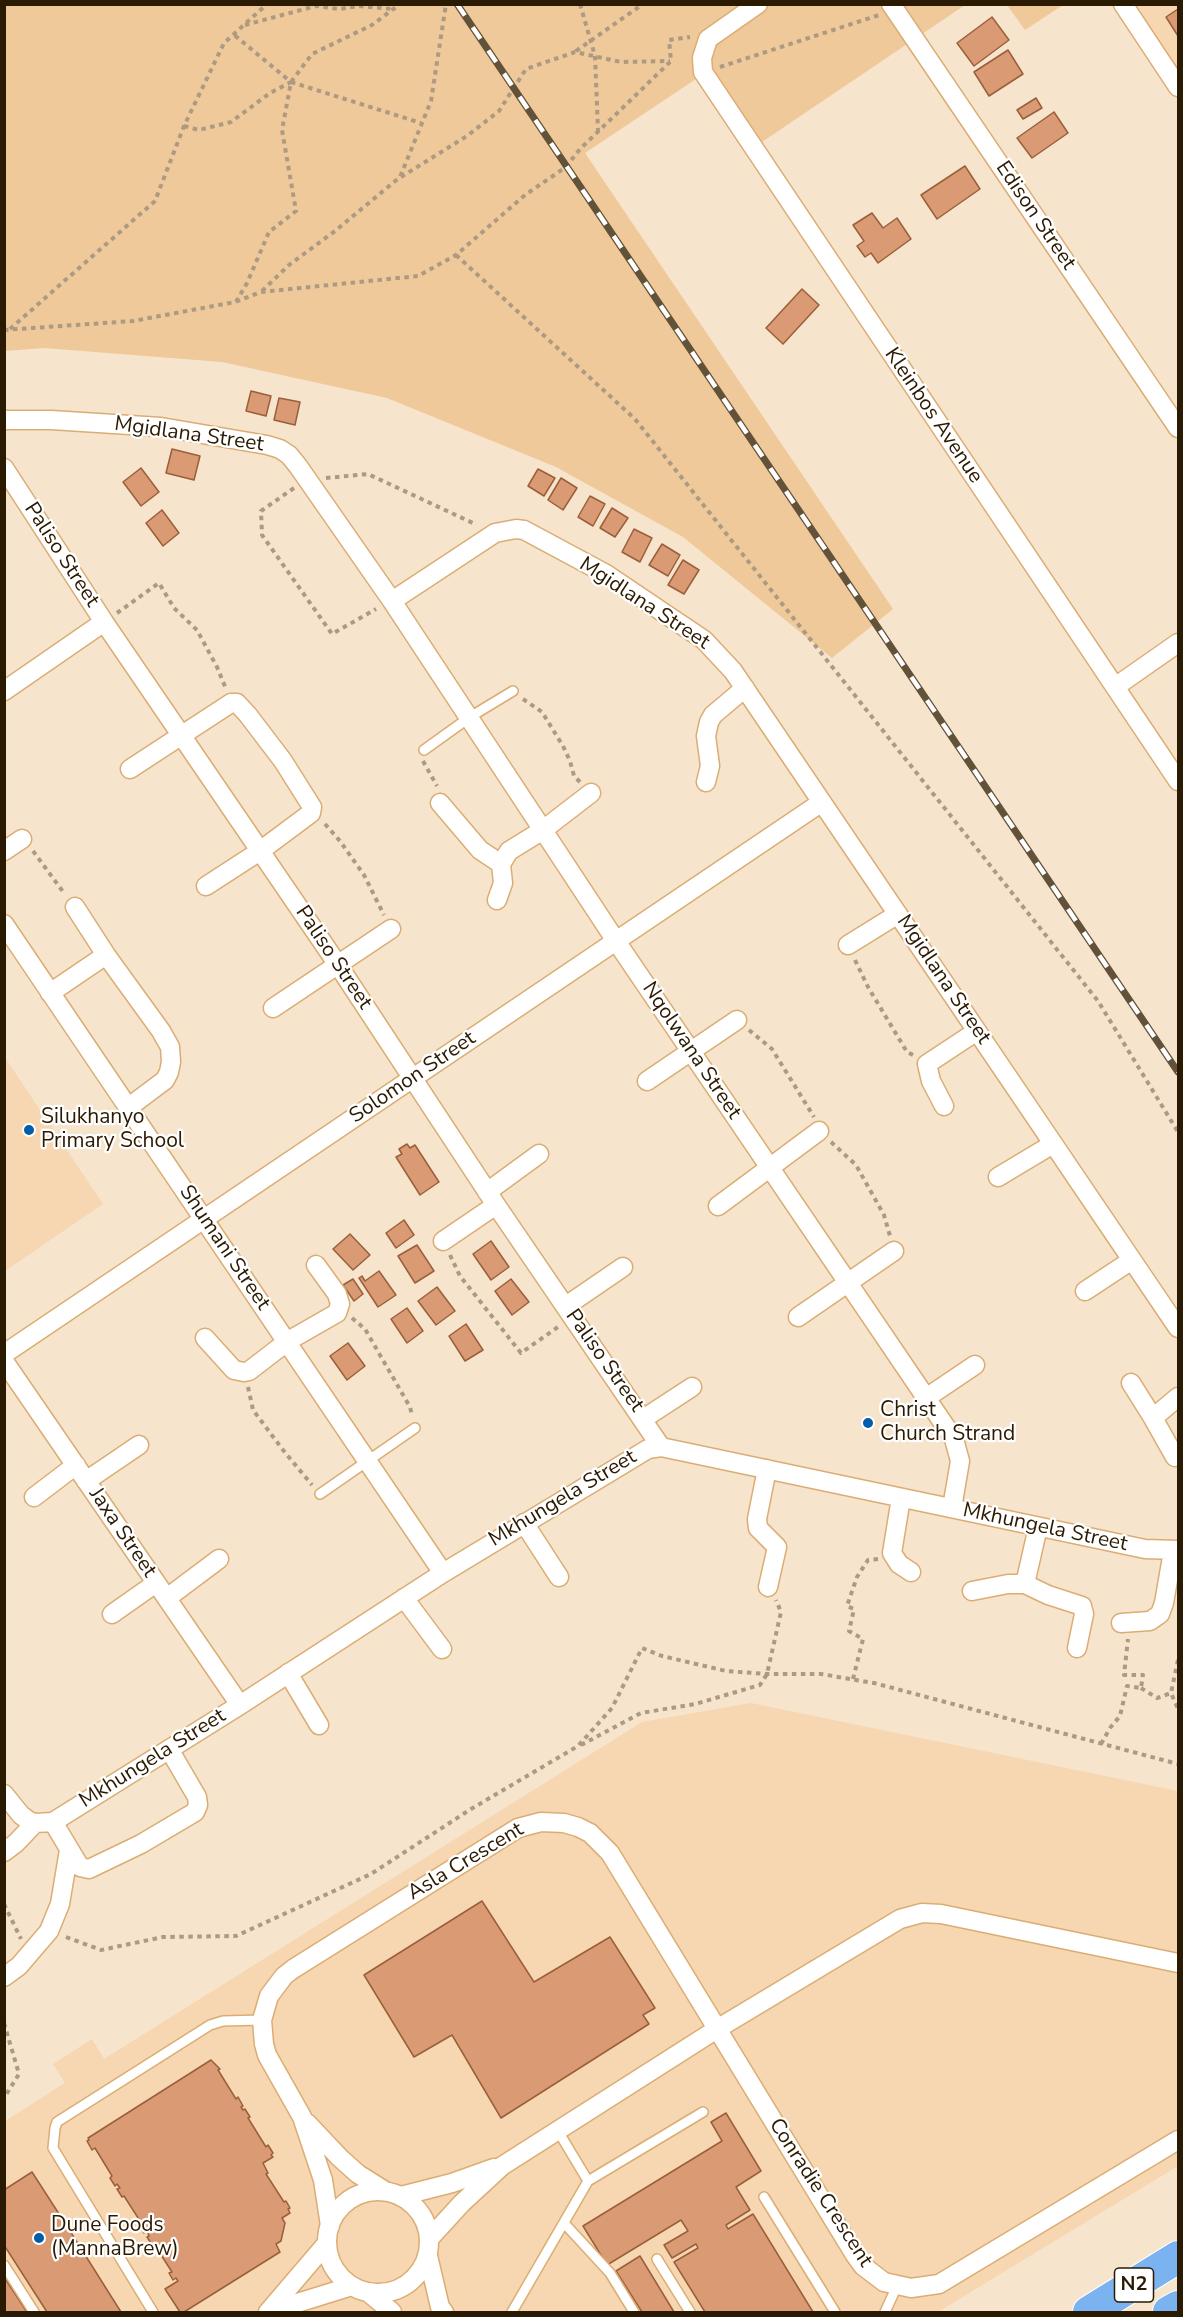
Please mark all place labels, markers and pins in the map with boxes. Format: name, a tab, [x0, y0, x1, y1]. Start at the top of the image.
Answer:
place label: Silukhanyo Primary School	[41, 1105, 184, 1155]
marker: Silukhanyo Primary School	[22, 1123, 36, 1137]
place label: Christ Church Strand	[880, 1398, 1015, 1448]
marker: Christ Church Strand	[861, 1416, 875, 1430]
place label: Dune Foods (MannaBrew)	[51, 2213, 179, 2263]
marker: Dune Foods (MannaBrew)	[32, 2231, 46, 2245]

